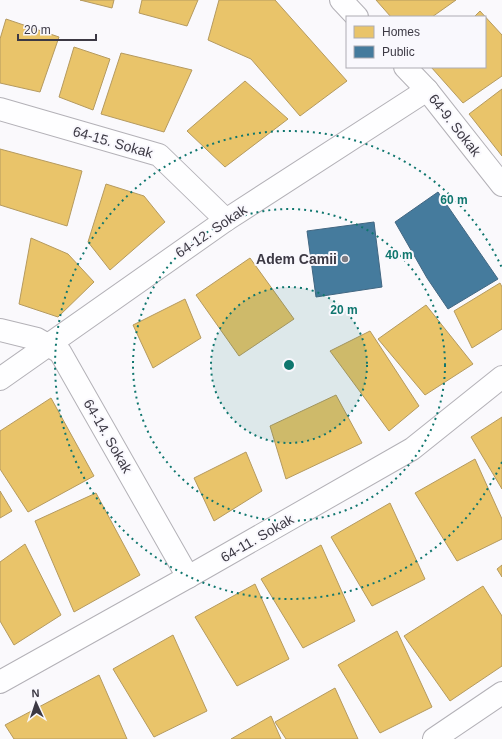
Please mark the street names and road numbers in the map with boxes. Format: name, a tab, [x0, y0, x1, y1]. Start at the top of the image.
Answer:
street label: 64-9. Sokak	[426, 91, 485, 160]
street label: 64-15. Sokak	[71, 123, 156, 161]
street label: 64-12. Sokak	[172, 201, 250, 261]
street label: 64-14. Sokak	[80, 396, 136, 477]
street label: 64-11. Sokak	[218, 510, 297, 565]

